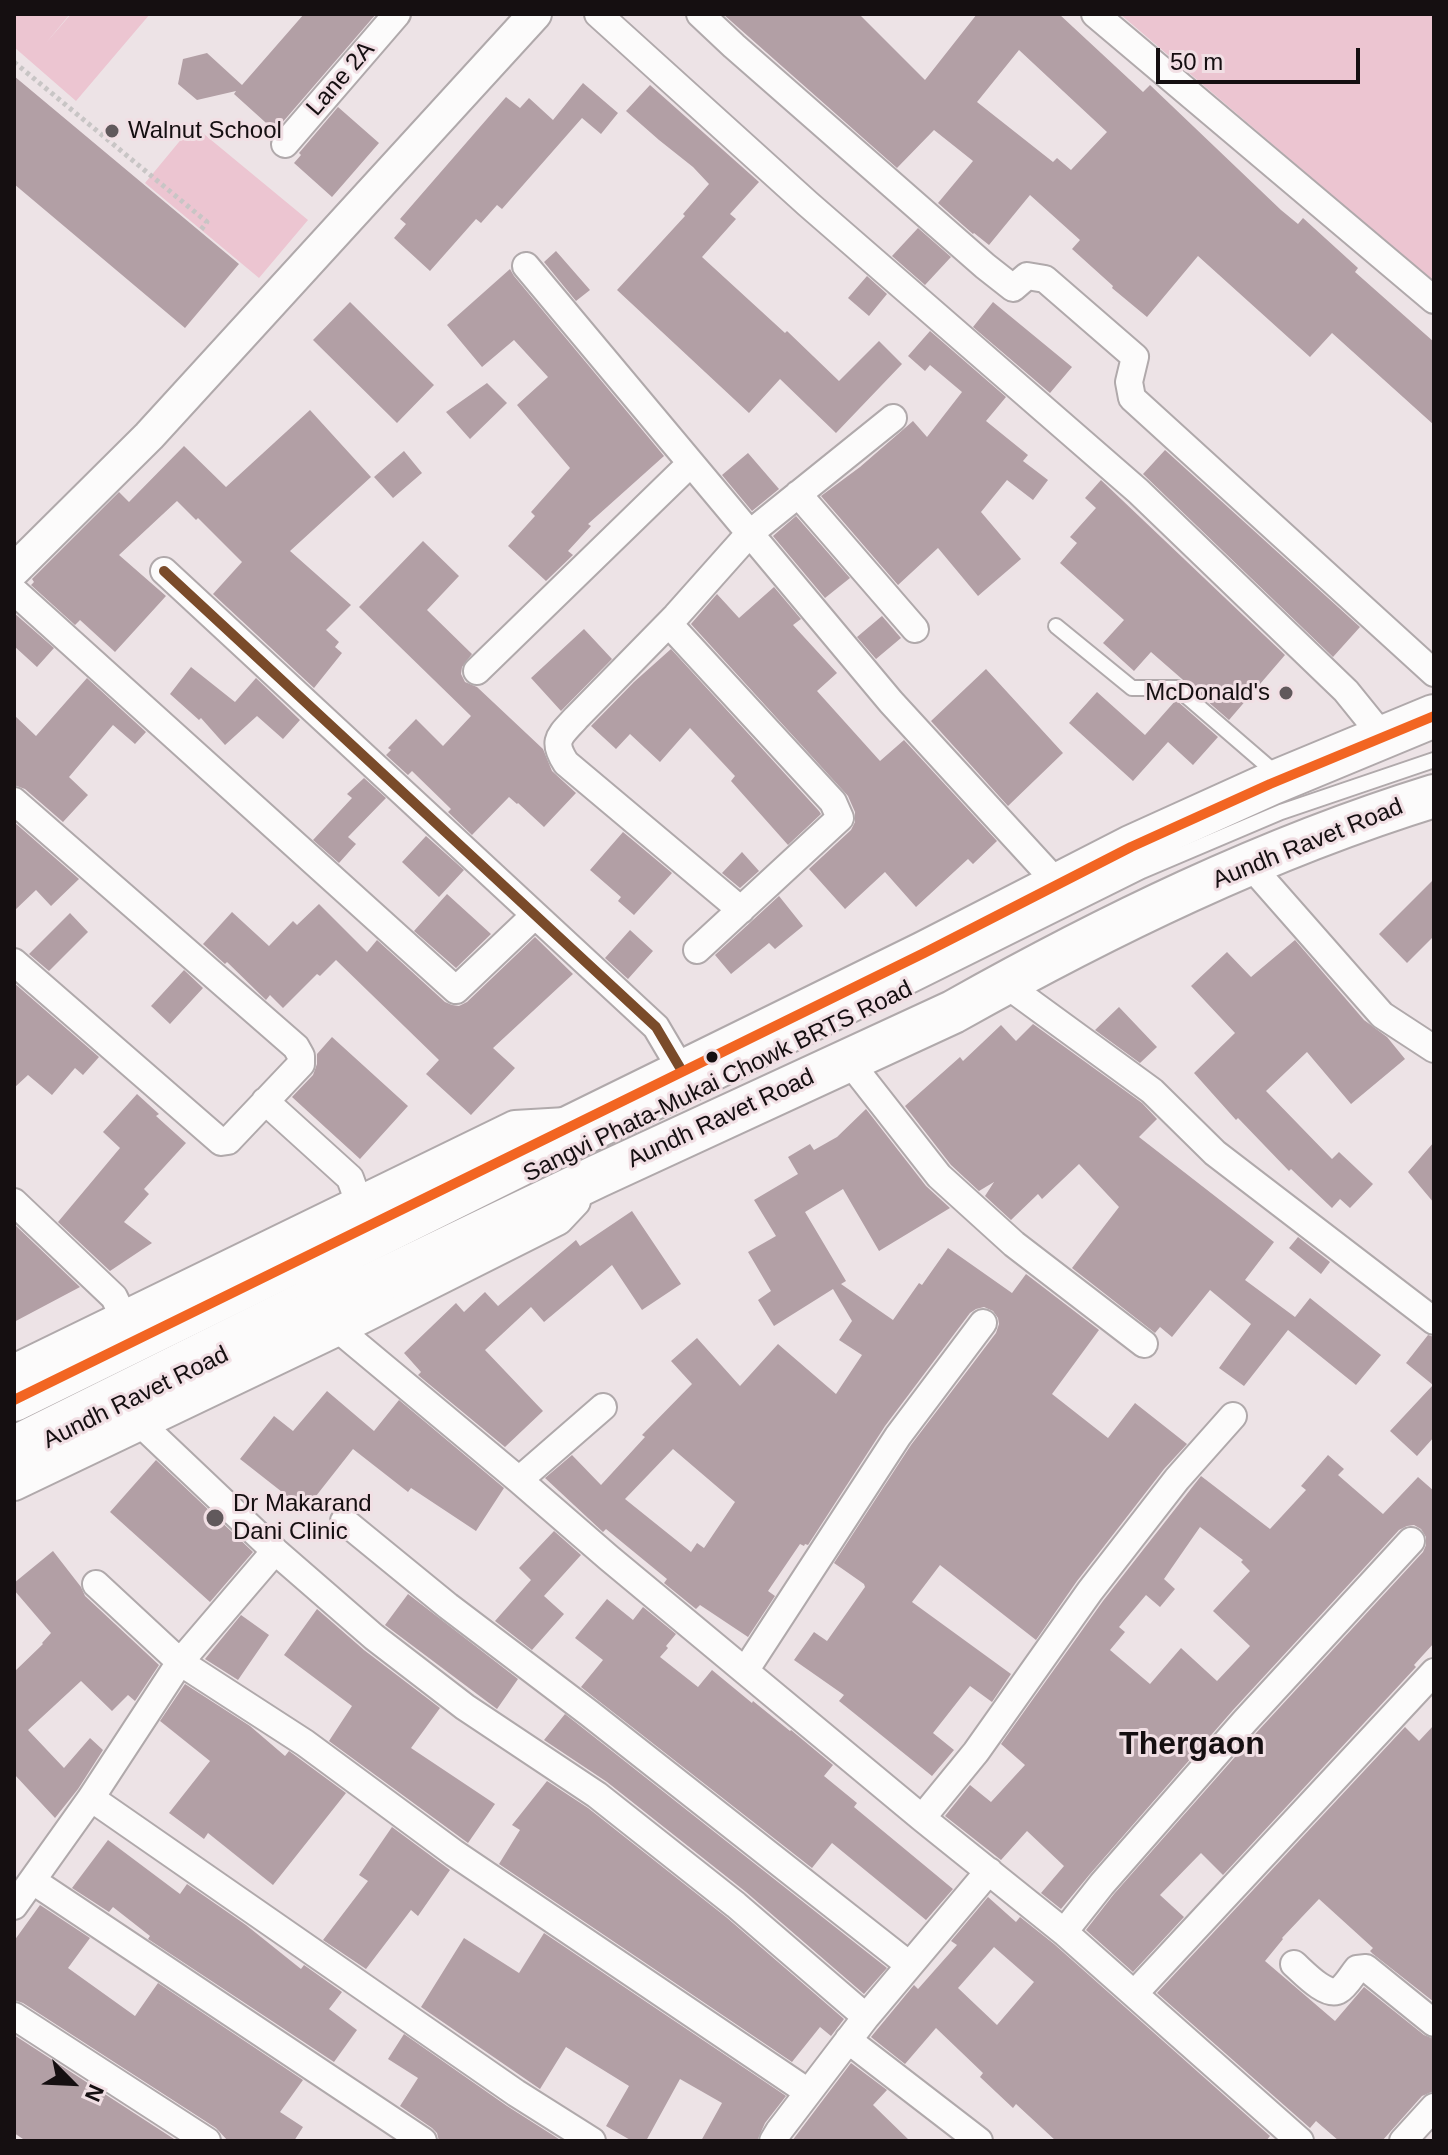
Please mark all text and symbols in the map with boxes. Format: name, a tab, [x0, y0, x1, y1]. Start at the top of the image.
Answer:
scale bar	[1160, 32, 1364, 82]
street label: Lane 2A	[301, 36, 381, 122]
text: 50 m	[1170, 48, 1223, 75]
place label: Walnut School	[128, 117, 282, 145]
marker: Walnut School	[103, 122, 121, 140]
place label: McDonald's	[1145, 679, 1270, 707]
marker: McDonald's	[1277, 684, 1295, 702]
street label: Aundh Ravet Road	[1209, 793, 1407, 895]
street label: Sangvi Phata-Mukai Chowk BRTS Road	[519, 975, 917, 1189]
unlabelled marker	[704, 1049, 720, 1065]
street label: Aundh Ravet Road	[623, 1063, 819, 1175]
street label: Aundh Ravet Road	[39, 1341, 233, 1455]
place label: Dr Makarand Dani Clinic	[233, 1490, 372, 1546]
marker: Dr Makarand Dani Clinic	[204, 1507, 226, 1529]
district label: Thergaon	[1119, 1726, 1265, 1764]
north arrow	[32, 2043, 112, 2123]
text: N	[80, 2081, 109, 2105]

